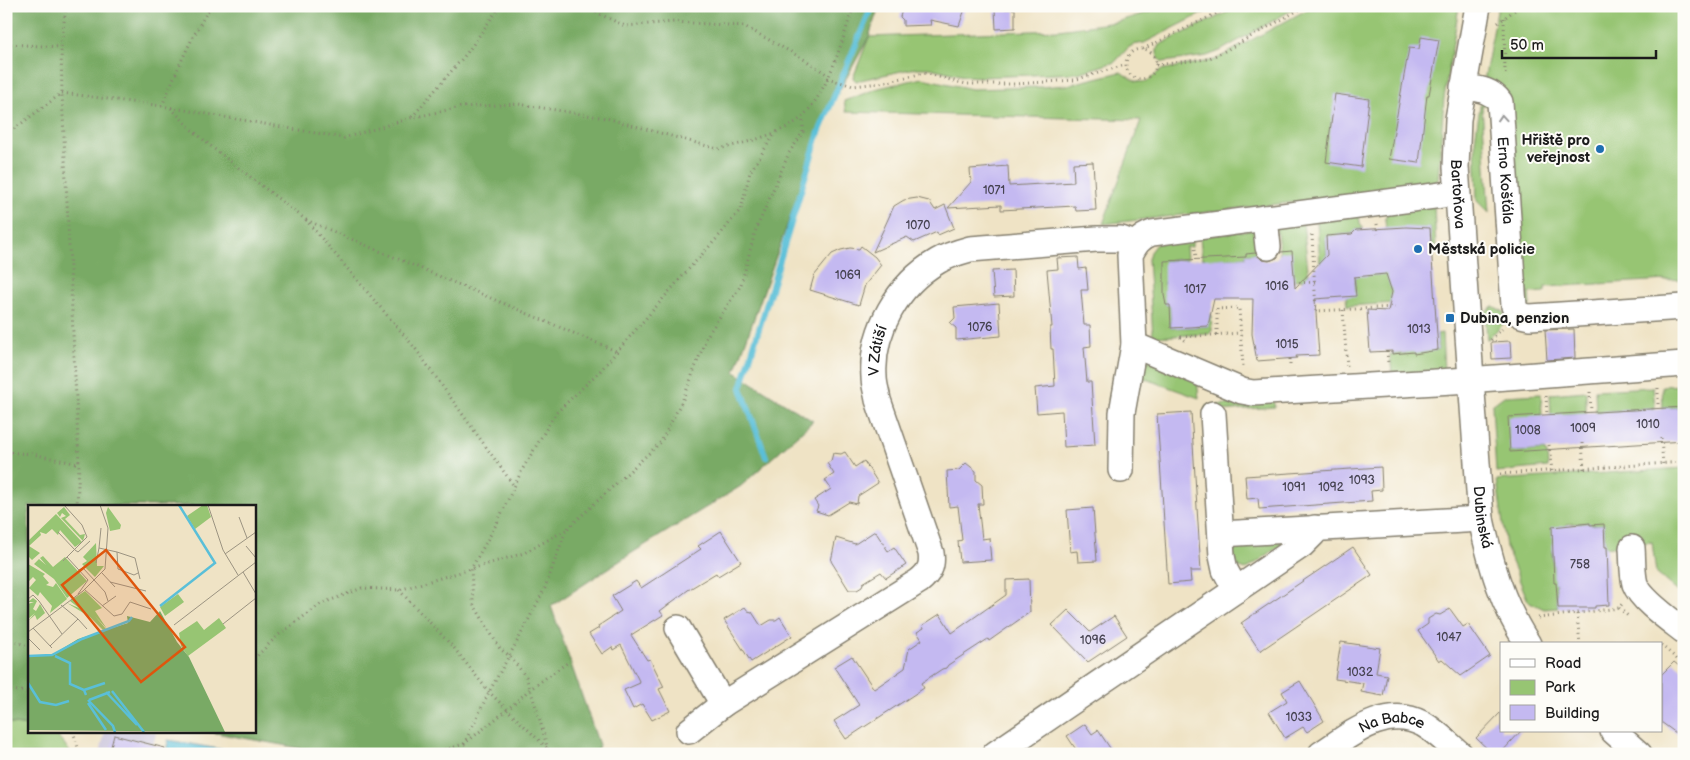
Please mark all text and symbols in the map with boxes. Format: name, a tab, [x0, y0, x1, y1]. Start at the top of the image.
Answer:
scale bar	[1502, 28, 1656, 60]
text: 50 m	[1510, 36, 1544, 55]
one-way arrow	[1497, 114, 1508, 122]
place label: Hřiště pro veřejnost	[1521, 131, 1590, 167]
street label: Erno Košťála	[1492, 136, 1517, 225]
marker: Hřiště pro veřejnost	[1594, 143, 1606, 155]
street label: Bartoňova	[1446, 159, 1469, 230]
house number: 1071	[983, 183, 1005, 198]
house number: 1070	[906, 218, 930, 233]
place label: Městská policie	[1428, 240, 1535, 259]
marker: Městská policie	[1412, 243, 1424, 255]
house number: 1069	[835, 268, 861, 283]
house number: 1016	[1265, 279, 1289, 294]
house number: 1017	[1184, 282, 1206, 297]
place label: Dubina, penzion	[1460, 309, 1569, 328]
marker: Dubina, penzion	[1444, 312, 1456, 324]
house number: 1076	[968, 320, 992, 335]
street label: V Zátiší	[865, 322, 892, 376]
house number: 1013	[1407, 322, 1431, 337]
house number: 1015	[1275, 337, 1299, 352]
house number: 1010	[1636, 417, 1660, 432]
house number: 1009	[1570, 421, 1596, 436]
house number: 1008	[1515, 423, 1541, 438]
house number: 1093	[1349, 473, 1375, 488]
house number: 1091	[1282, 480, 1306, 495]
house number: 1092	[1318, 480, 1344, 495]
street label: Dubinská	[1469, 485, 1497, 550]
inset map	[28, 505, 255, 732]
house number: 758	[1570, 557, 1590, 572]
house number: 1047	[1437, 630, 1462, 645]
house number: 1096	[1080, 633, 1106, 648]
legend	[1500, 642, 1662, 732]
text: Road	[1545, 654, 1581, 673]
house number: 1032	[1347, 665, 1373, 680]
text: Park	[1545, 678, 1576, 697]
text: Building	[1545, 704, 1600, 723]
street label: Na Babce	[1356, 708, 1428, 738]
house number: 1033	[1286, 710, 1312, 725]

